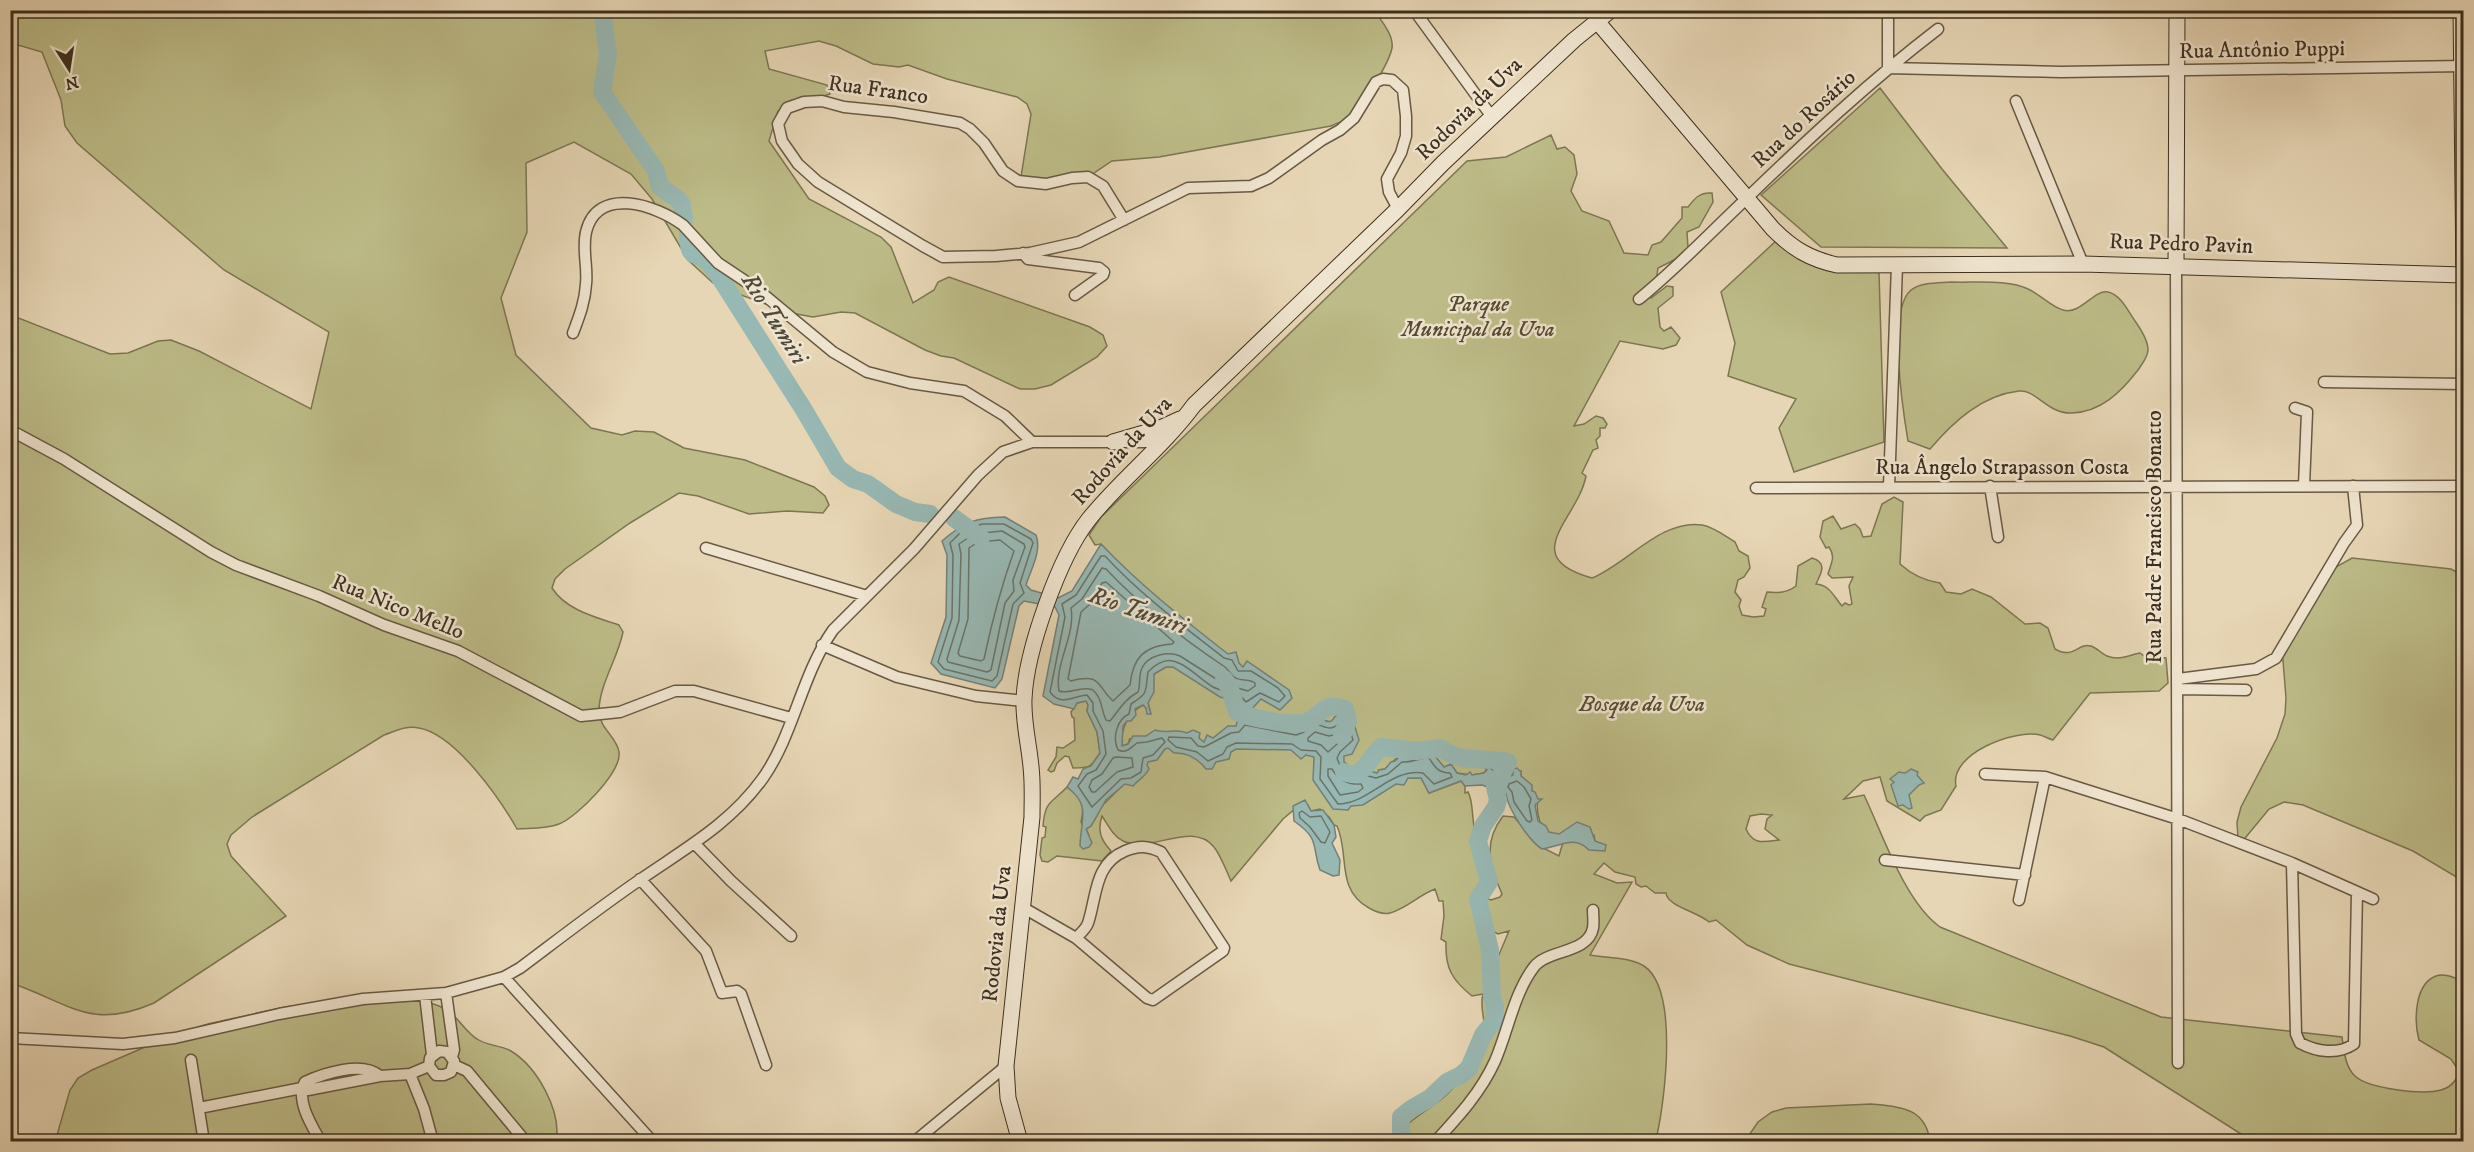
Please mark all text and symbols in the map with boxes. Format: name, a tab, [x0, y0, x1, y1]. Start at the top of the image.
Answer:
street label: Rua Antônio Puppi	[2179, 35, 2345, 65]
north arrow	[39, 39, 99, 99]
street label: Rodovia da Uva	[1410, 51, 1528, 166]
street label: Rua do Rosário	[1746, 64, 1862, 174]
street label: Rua Franco	[826, 70, 930, 110]
text: N	[63, 72, 80, 94]
street label: Rua Pedro Pavin	[2108, 228, 2254, 260]
water label: Rio Tumiri	[734, 267, 815, 372]
park label: Parque Municipal da Uva	[1399, 291, 1555, 343]
street label: Rodovia da Uva	[1066, 390, 1178, 511]
street label: Rua Padre Francisco Bonatto	[2141, 410, 2168, 664]
street label: Rua Ângelo Strapasson Costa	[1875, 453, 2130, 481]
street label: Rua Nico Mello	[328, 568, 468, 646]
water label: Rio Tumiri	[1084, 580, 1193, 642]
park label: Bosque da Uva	[1578, 691, 1705, 719]
street label: Rodovia da Uva	[976, 864, 1018, 1004]

